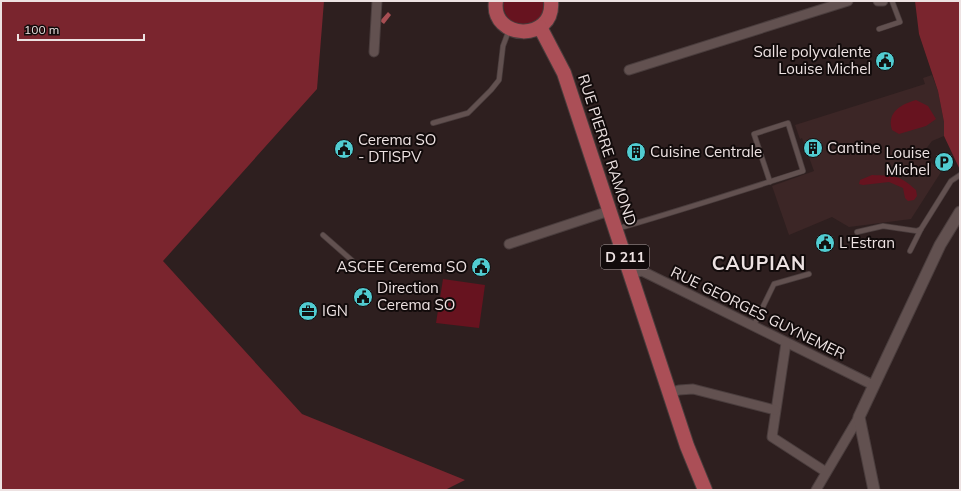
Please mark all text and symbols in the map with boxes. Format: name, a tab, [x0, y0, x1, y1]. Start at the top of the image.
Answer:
scale bar	[18, 16, 144, 42]
text: 100 m	[24, 22, 59, 37]
place label: Salle polyvalente Louise Michel	[753, 42, 871, 78]
public building icon: Salle polyvalente Louise Michel	[874, 50, 896, 72]
street label: RUE PIERRE RAMOND	[574, 72, 641, 228]
place label: Cerema SO - DTISPV	[358, 130, 436, 166]
building icon: Cantine	[802, 137, 824, 159]
public building icon: Cerema SO - DTISPV	[333, 138, 355, 160]
place label: Cantine	[827, 138, 881, 157]
building icon: Cuisine Centrale	[625, 141, 647, 163]
place label: Cuisine Centrale	[650, 142, 762, 161]
place label: Louise Michel	[886, 143, 930, 179]
parking icon: Louise Michel	[933, 151, 955, 173]
public building icon: L'Estran	[814, 232, 836, 254]
place label: L'Estran	[839, 233, 895, 252]
road number: D 211	[601, 245, 649, 269]
district label: CAUPIAN	[712, 251, 806, 275]
public building icon: ASCEE Cerema SO	[470, 256, 492, 278]
place label: ASCEE Cerema SO	[336, 257, 467, 276]
street label: RUE GEORGES GUYNEMER	[668, 262, 849, 363]
place label: Direction Cerema SO	[377, 278, 455, 314]
public building icon: Direction Cerema SO	[352, 286, 374, 308]
office icon: IGN	[297, 300, 319, 322]
place label: IGN	[322, 301, 348, 320]

